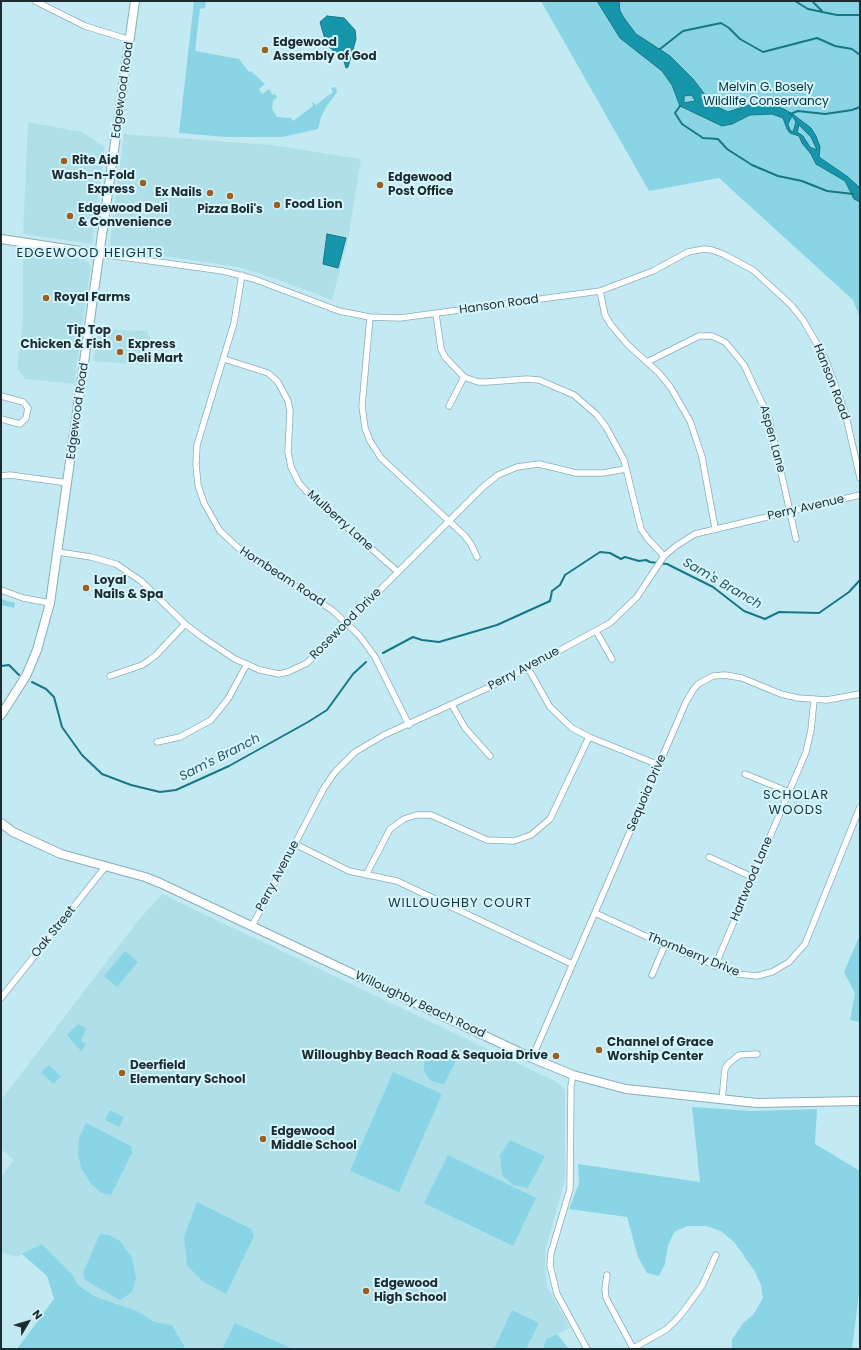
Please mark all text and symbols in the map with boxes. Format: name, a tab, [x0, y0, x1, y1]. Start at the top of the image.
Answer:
place label: Edgewood Assembly of God	[273, 36, 377, 64]
street label: Edgewood Road	[109, 41, 137, 139]
marker: Edgewood Assembly of God	[260, 45, 270, 55]
park label: Melvin G. Bosely Wildlife Conservancy	[703, 81, 829, 109]
place label: Rite Aid	[72, 154, 119, 168]
marker: Rite Aid	[59, 156, 69, 166]
place label: Wash-n-Fold Express	[52, 169, 135, 197]
place label: Edgewood Post Office	[388, 171, 454, 199]
marker: Wash-n-Fold Express	[138, 178, 148, 188]
marker: Edgewood Post Office	[375, 180, 385, 190]
place label: Ex Nails	[155, 186, 202, 200]
marker: Ex Nails	[205, 188, 215, 198]
marker: Pizza Boli's	[225, 191, 235, 201]
place label: Food Lion	[285, 198, 343, 212]
marker: Food Lion	[272, 200, 282, 210]
place label: Edgewood Deli & Convenience	[78, 202, 172, 230]
place label: Pizza Boli's	[197, 203, 263, 217]
marker: Edgewood Deli & Convenience	[65, 211, 75, 221]
district label: EDGEWOOD HEIGHTS	[16, 246, 164, 262]
place label: Royal Farms	[54, 291, 131, 305]
street label: Hanson Road	[458, 292, 540, 318]
marker: Royal Farms	[41, 293, 51, 303]
place label: Tip Top Chicken & Fish	[21, 324, 111, 352]
marker: Tip Top Chicken & Fish	[114, 333, 124, 343]
place label: Express Deli Mart	[128, 338, 183, 366]
street label: Hanson Road	[810, 342, 852, 422]
marker: Express Deli Mart	[115, 347, 125, 357]
street label: Edgewood Road	[64, 362, 92, 460]
street label: Aspen Lane	[756, 404, 788, 474]
street label: Mulberry Lane	[304, 488, 376, 554]
street label: Perry Avenue	[766, 492, 846, 524]
street label: Hornbeam Road	[237, 544, 327, 610]
water label: Sam's Branch	[680, 555, 764, 613]
place label: Loyal Nails & Spa	[94, 574, 163, 602]
marker: Loyal Nails & Spa	[81, 583, 91, 593]
street label: Rosewood Drive	[307, 585, 385, 663]
street label: Perry Avenue	[486, 644, 562, 694]
water label: Sam's Branch	[177, 731, 263, 785]
street label: Sequoia Drive	[624, 752, 670, 834]
district label: SCHOLAR WOODS	[763, 788, 829, 819]
street label: Hartwood Lane	[728, 835, 776, 923]
street label: Perry Avenue	[253, 838, 303, 914]
district label: WILLOUGHBY COURT	[388, 896, 532, 912]
street label: Oak Street	[29, 903, 79, 961]
street label: Thornberry Drive	[645, 930, 741, 980]
street label: Willoughby Beach Road	[353, 968, 487, 1042]
place label: Channel of Grace Worship Center	[607, 1036, 714, 1064]
marker: Channel of Grace Worship Center	[594, 1045, 604, 1055]
place label: Willoughby Beach Road & Sequoia Drive	[302, 1049, 548, 1063]
marker: Willoughby Beach Road & Sequoia Drive	[551, 1051, 561, 1061]
place label: Deerfield Elementary School	[130, 1059, 245, 1087]
marker: Deerfield Elementary School	[117, 1068, 127, 1078]
place label: Edgewood Middle School	[271, 1125, 357, 1153]
marker: Edgewood Middle School	[258, 1134, 268, 1144]
place label: Edgewood High School	[374, 1277, 447, 1305]
marker: Edgewood High School	[361, 1286, 371, 1296]
north arrow	[8, 1302, 48, 1342]
text: N	[29, 1306, 46, 1323]

